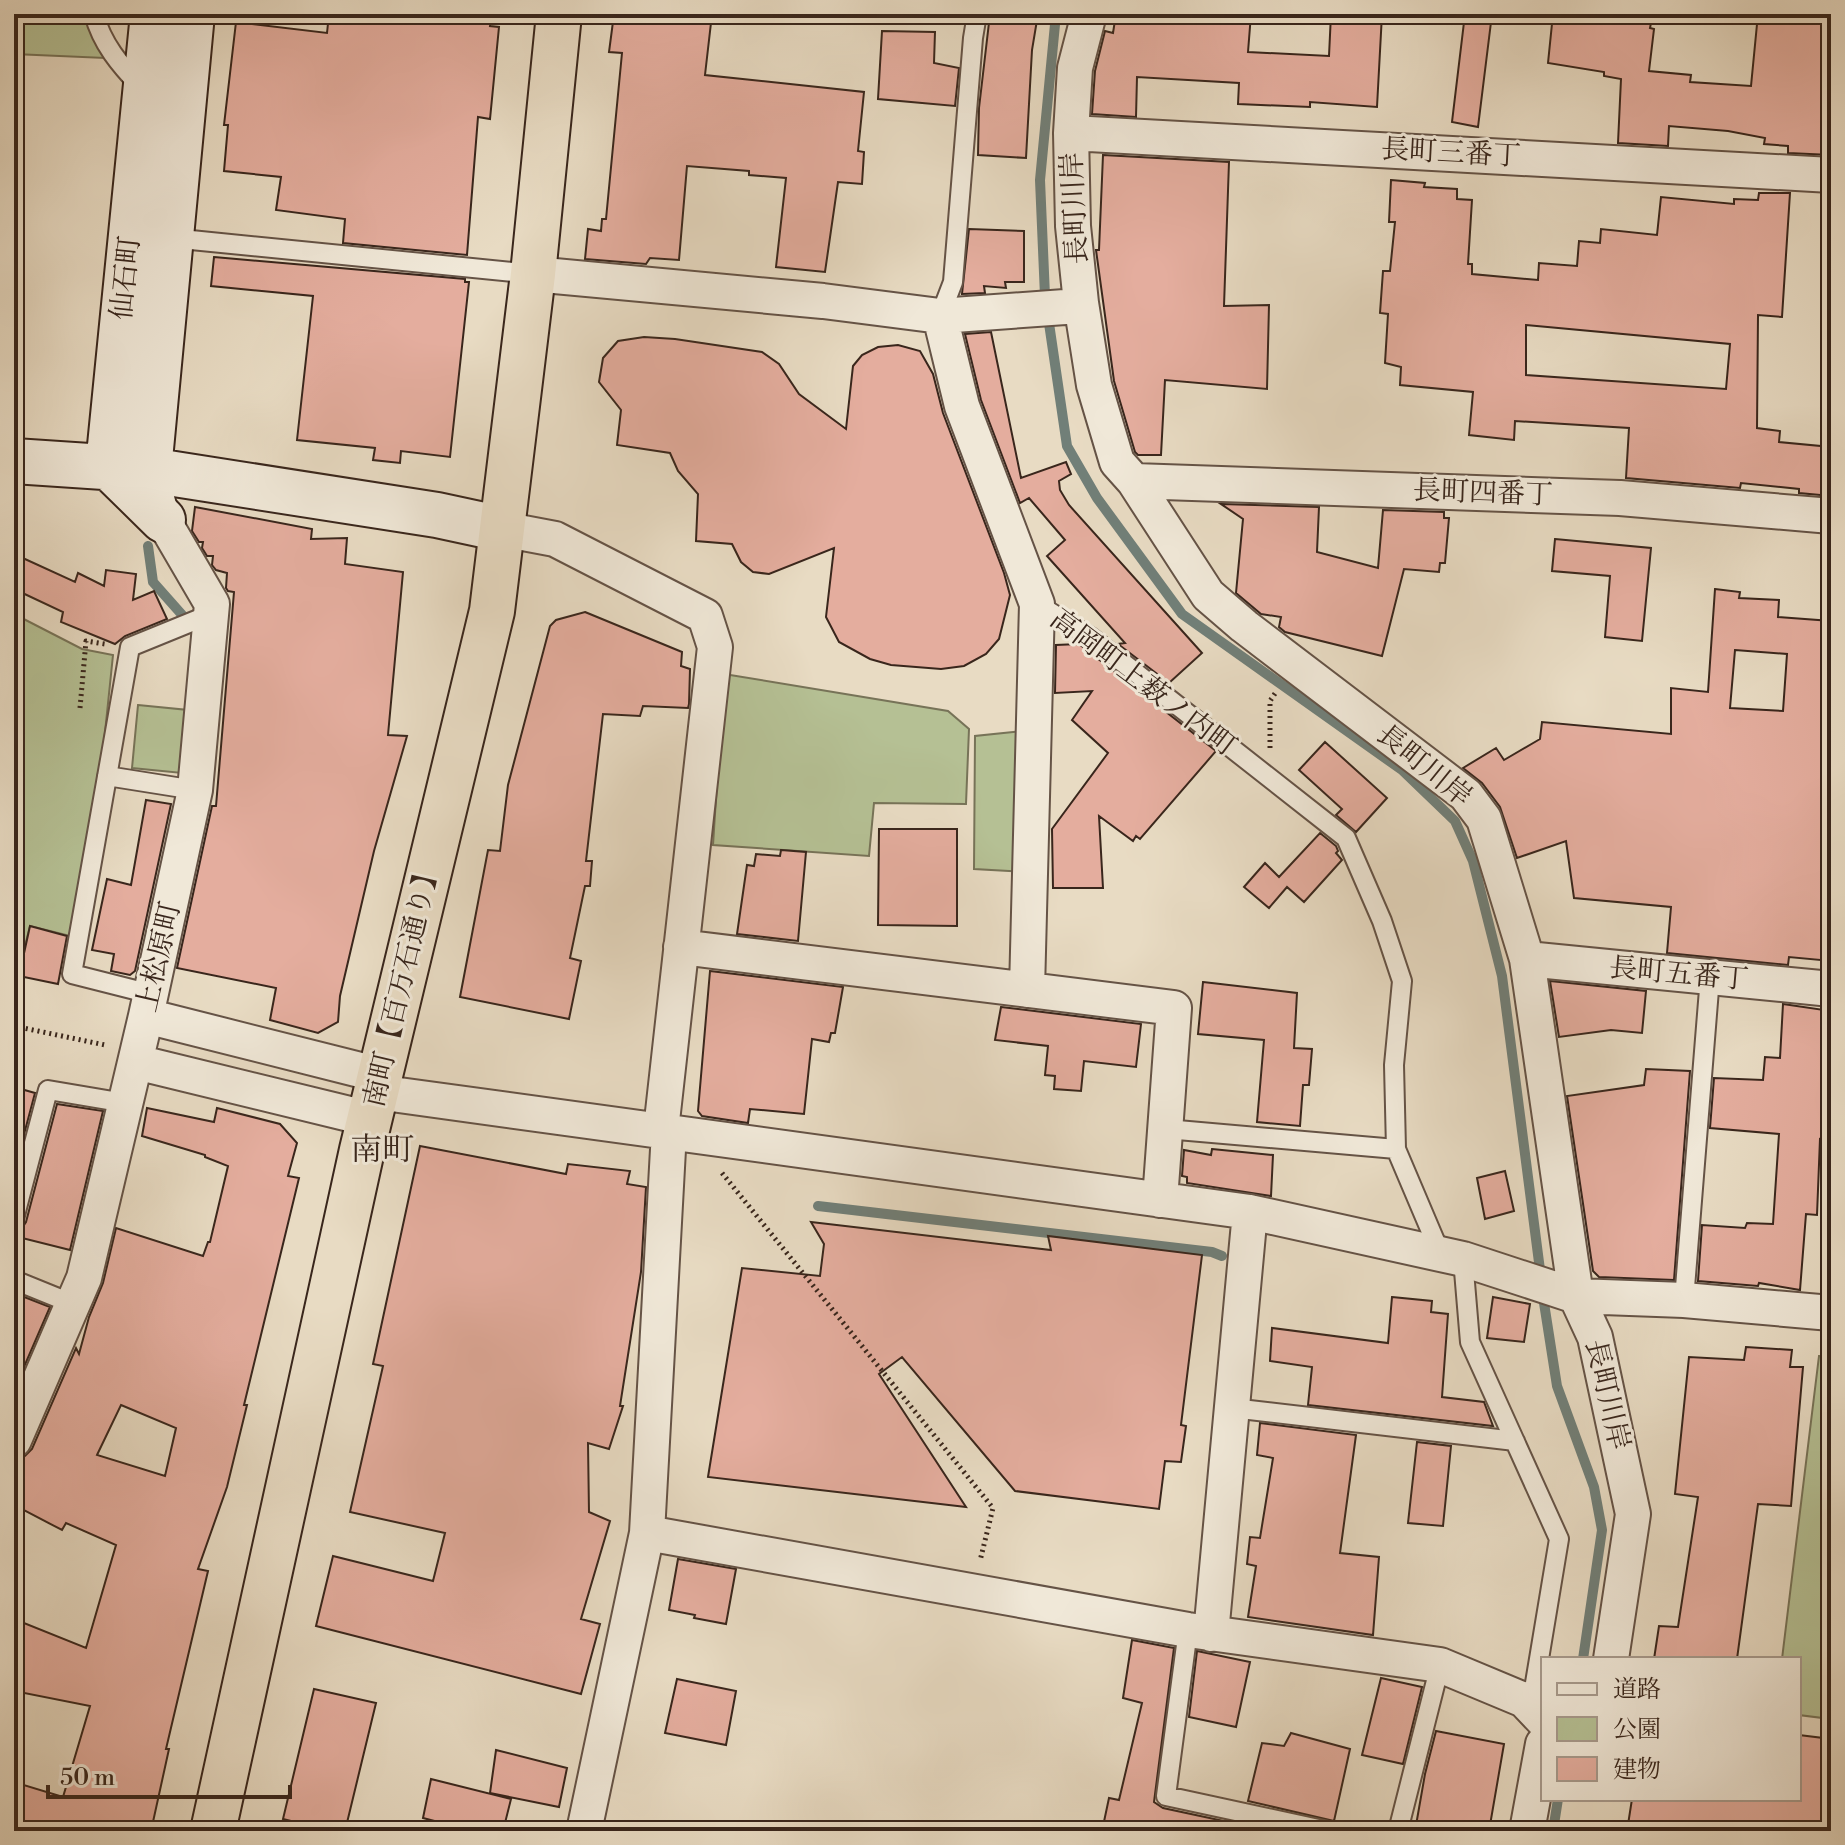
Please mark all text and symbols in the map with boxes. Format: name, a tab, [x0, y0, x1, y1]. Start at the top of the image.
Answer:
street label: 長町三番丁	[1380, 132, 1522, 174]
street label: 長町川岸	[1055, 151, 1095, 265]
street label: 仙石町	[104, 234, 148, 322]
street label: 長町四番丁	[1412, 473, 1554, 513]
street label: 高岡町上薮ノ内町	[1043, 602, 1243, 764]
street label: 長町川岸	[1369, 717, 1479, 815]
street label: 南町【百万石通り】	[357, 857, 447, 1111]
street label: 上松原町	[129, 898, 189, 1016]
street label: 長町五番丁	[1608, 950, 1750, 998]
district label: 南町	[350, 1130, 414, 1170]
street label: 長町川岸	[1577, 1336, 1637, 1454]
legend	[1541, 1657, 1801, 1801]
text: 道路	[1613, 1675, 1661, 1705]
text: 公園	[1613, 1715, 1661, 1745]
scale bar	[48, 1749, 290, 1799]
text: 建物	[1613, 1755, 1661, 1785]
text: 50 m	[60, 1763, 115, 1793]

